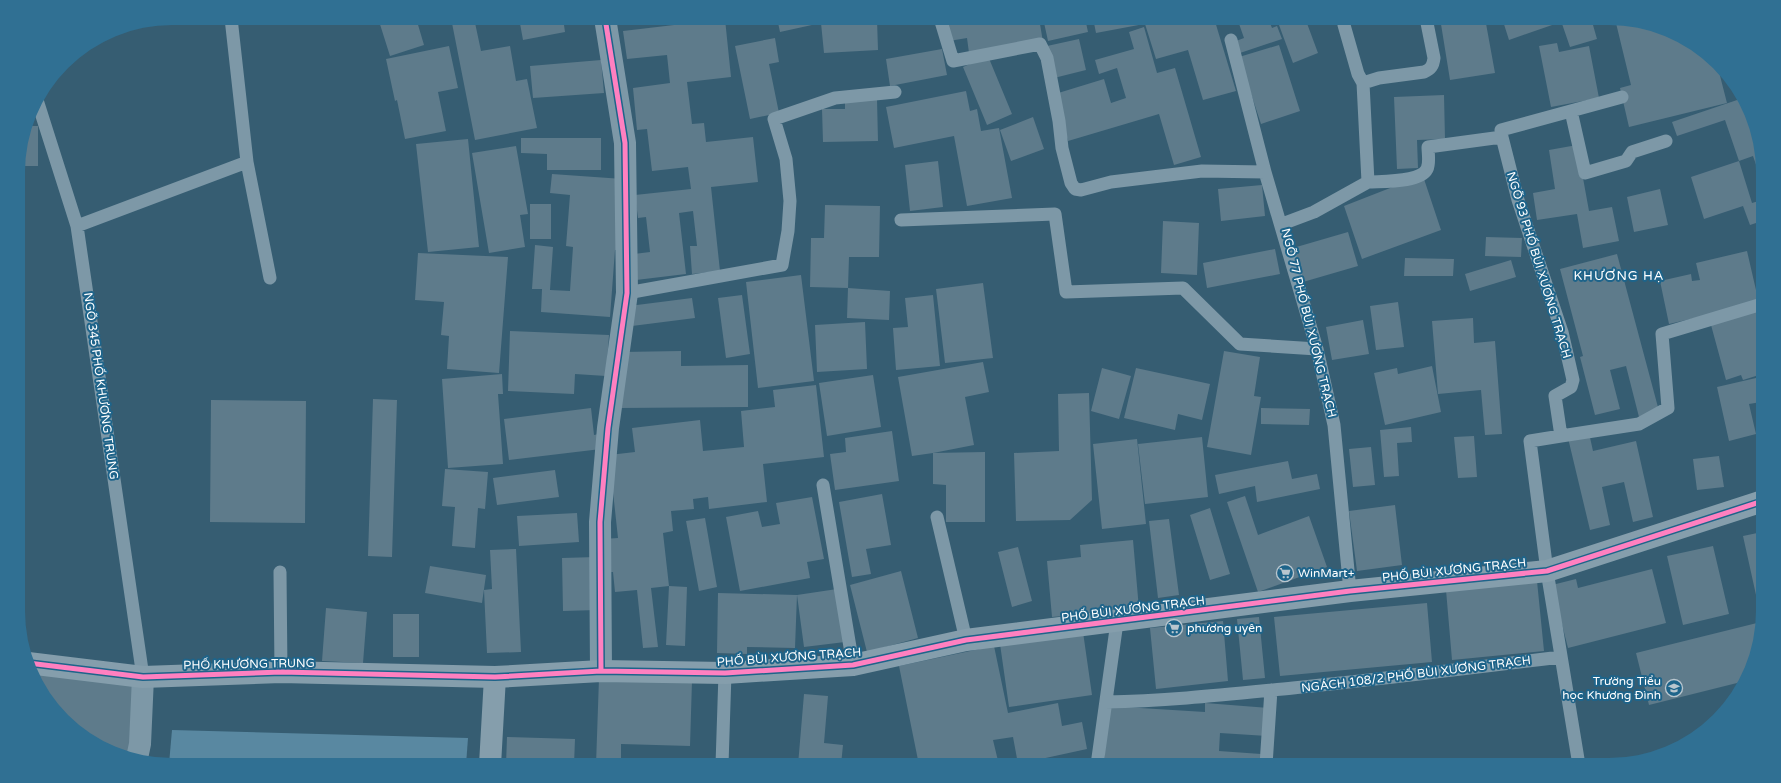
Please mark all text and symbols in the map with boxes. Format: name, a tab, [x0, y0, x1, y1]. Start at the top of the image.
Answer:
street label: NGÕ 93 PHỐ BÙI XƯƠNG TRẠCH	[1504, 170, 1574, 360]
street label: NGÕ 77 PHỐ BÙI XƯƠNG TRẠCH	[1279, 227, 1339, 419]
district label: KHƯƠNG HẠ	[1573, 268, 1665, 284]
street label: NGÕ 345 PHỐ KHƯƠNG TRUNG	[81, 292, 121, 480]
street label: PHỐ BÙI XƯƠNG TRẠCH	[1381, 555, 1527, 585]
supermarket icon: WinMart+	[1275, 563, 1295, 583]
place label: WinMart+	[1298, 566, 1355, 580]
street label: PHỐ BÙI XƯƠNG TRẠCH	[1060, 593, 1206, 625]
supermarket icon: phương uyên	[1164, 618, 1184, 638]
place label: phương uyên	[1187, 621, 1262, 635]
street label: PHỐ BÙI XƯƠNG TRẠCH	[716, 645, 862, 669]
street label: NGÁCH 108/2 PHỐ BÙI XƯƠNG TRẠCH	[1300, 653, 1532, 695]
street label: PHỐ KHƯƠNG TRUNG	[183, 656, 315, 672]
place label: Trường Tiểu học Khương Đình	[1562, 674, 1661, 702]
school or university icon: Trường Tiểu học Khương Đình	[1664, 678, 1684, 698]

